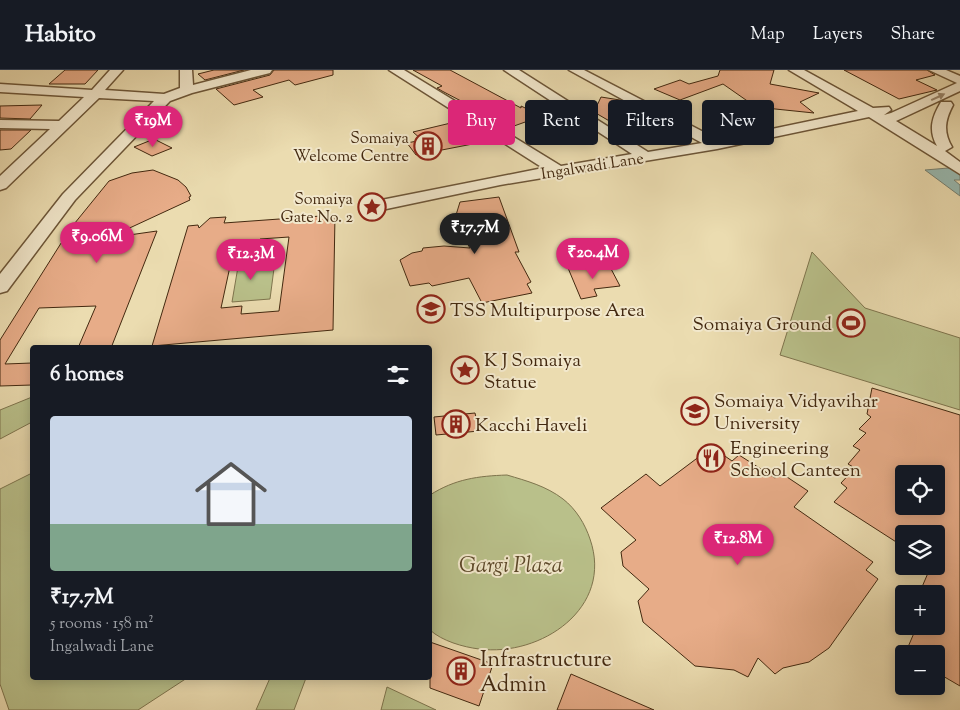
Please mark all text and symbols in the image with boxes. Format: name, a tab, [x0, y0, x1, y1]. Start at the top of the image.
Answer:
text: Habito	[25, 18, 96, 52]
text: Map	[750, 22, 785, 48]
text: Layers	[813, 22, 863, 48]
text: Share	[891, 22, 935, 48]
one-way arrow	[931, 92, 945, 100]
chip: Buy	[448, 100, 515, 145]
chip: Rent	[525, 100, 598, 145]
chip: Filters	[608, 100, 692, 145]
chip: New	[702, 100, 774, 145]
pin: ₹19M	[123, 106, 183, 148]
text: ₹19M	[135, 110, 171, 133]
place label: Somaiya Welcome Centre	[293, 128, 410, 169]
building icon: Somaiya Welcome Centre	[413, 131, 443, 161]
street label: Ingalwadi Lane	[539, 148, 646, 187]
place label: Somaiya Gate No. 2	[281, 189, 354, 230]
place icon: Somaiya Gate No. 2	[357, 192, 387, 222]
pin: ₹17.7M	[434, 212, 516, 255]
text: ₹17.7M	[451, 217, 499, 240]
pin: ₹9.06M	[56, 222, 138, 264]
text: ₹9.06M	[71, 226, 123, 249]
pin: ₹12.3M	[210, 238, 292, 281]
pin: ₹20.4M	[552, 238, 634, 280]
text: ₹20.4M	[567, 242, 619, 265]
text: ₹12.3M	[227, 243, 275, 266]
school or university icon: TSS Multipurpose Area	[416, 294, 446, 324]
place label: TSS Multipurpose Area	[450, 298, 645, 325]
sports icon: Somaiya Ground	[836, 308, 866, 338]
place label: Somaiya Ground	[692, 312, 832, 339]
place label: K J Somaiya Statue	[484, 348, 581, 397]
place icon: K J Somaiya Statue	[450, 355, 480, 385]
text: 6 homes	[50, 360, 124, 390]
icon: filters	[384, 361, 412, 389]
place label: Somaiya Vidyavihar University	[714, 389, 878, 438]
school or university icon: Somaiya Vidyavihar University	[680, 396, 710, 426]
building icon: Kacchi Haveli	[441, 409, 471, 439]
place label: Kacchi Haveli	[475, 413, 587, 440]
place label: Engineering School Canteen	[730, 436, 861, 485]
restaurant icon: Engineering School Canteen	[696, 443, 726, 473]
icon: home	[186, 449, 276, 539]
map controls	[895, 465, 945, 695]
button: locate	[895, 465, 945, 515]
pin: ₹12.8M	[697, 524, 779, 566]
button: layers	[895, 525, 945, 575]
text: ₹12.8M	[714, 528, 762, 551]
park label: Gargi Plaza	[459, 551, 563, 583]
text: ₹17.7M	[50, 583, 114, 613]
button: +	[895, 585, 945, 635]
text: 5 rooms · 158 m²	[50, 613, 154, 636]
text: Ingalwadi Lane	[50, 636, 154, 659]
place label: Infrastructure Admin	[480, 645, 612, 702]
button: −	[895, 645, 945, 695]
building icon: Infrastructure Admin	[446, 656, 476, 686]

